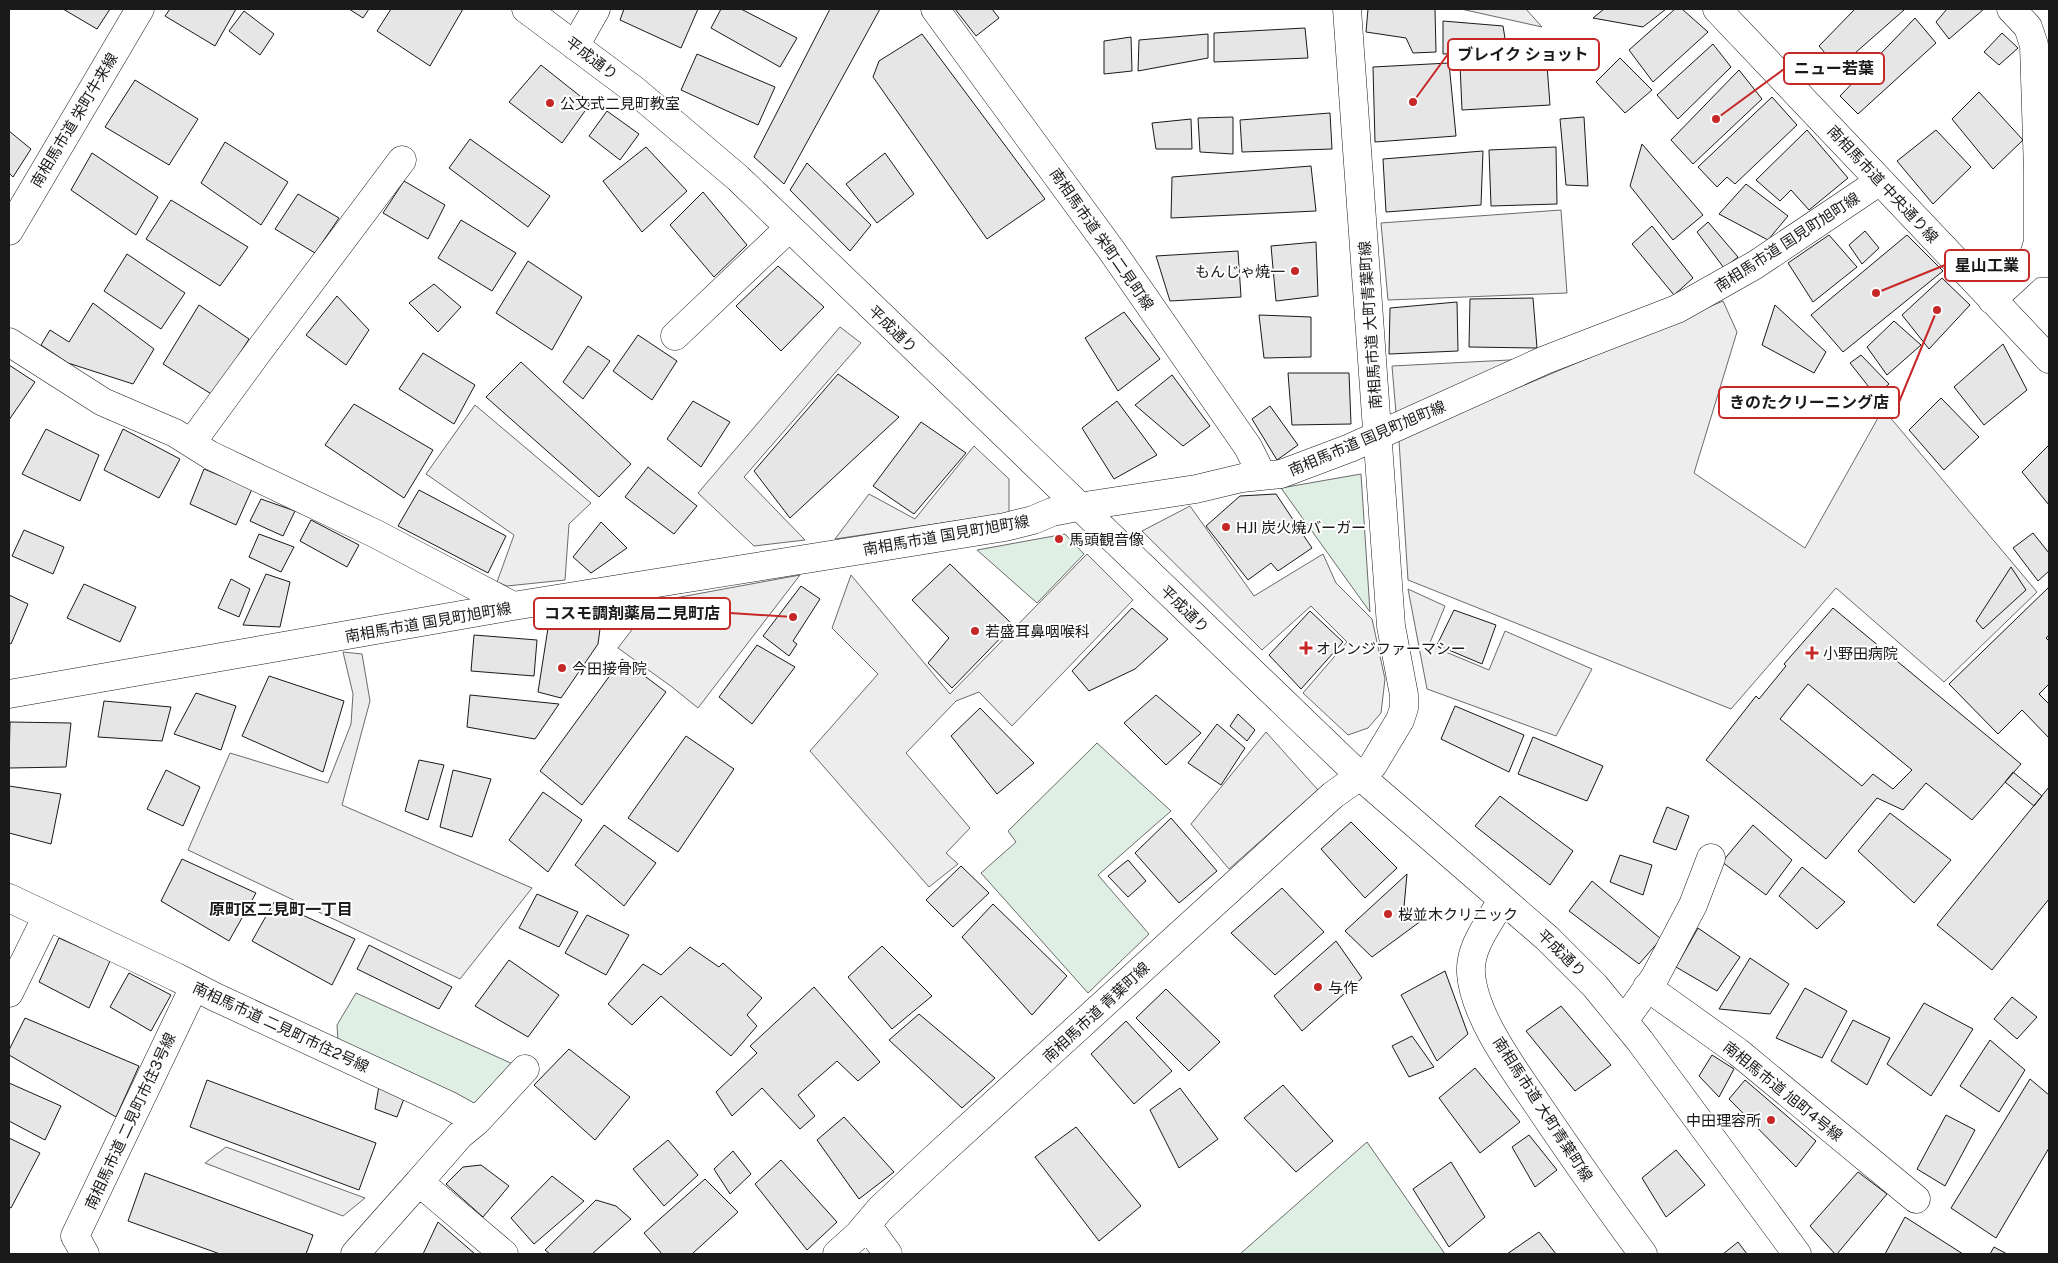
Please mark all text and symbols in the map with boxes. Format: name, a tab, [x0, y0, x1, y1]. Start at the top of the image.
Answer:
street label: 平成通り	[563, 33, 621, 83]
callout: ブレイク ショット	[1448, 39, 1599, 70]
text: ブレイク ショット	[1457, 45, 1589, 64]
street label: 南相馬市道 栄町牛来線	[27, 50, 121, 190]
callout: ニュー若葉	[1784, 53, 1884, 84]
text: ニュー若葉	[1794, 59, 1874, 78]
place label: 公文式二見町教室	[560, 95, 680, 112]
marker: 公文式二見町教室	[544, 97, 556, 109]
street label: 南相馬市道 中央通り線	[1824, 122, 1942, 246]
street label: 南相馬市道 栄町二見町線	[1047, 165, 1157, 313]
street label: 南相馬市道 国見町旭町線	[1712, 189, 1862, 295]
street label: 南相馬市道 大町青葉町線	[1356, 240, 1384, 410]
callout: 星山工業	[1945, 250, 2029, 281]
text: 星山工業	[1955, 256, 2019, 275]
place label: もんじゃ焼一	[1195, 263, 1285, 280]
marker: もんじゃ焼一	[1289, 265, 1301, 277]
street label: 平成通り	[866, 302, 920, 356]
callout: きのたクリーニング店	[1719, 387, 1899, 418]
text: きのたクリーニング店	[1729, 393, 1889, 412]
street label: 南相馬市道 国見町旭町線	[1286, 397, 1448, 479]
street label: 南相馬市道 国見町旭町線	[861, 512, 1031, 558]
place label: HJI 炭火焼バーガー	[1236, 519, 1366, 536]
marker: HJI 炭火焼バーガー	[1220, 521, 1232, 533]
place label: 馬頭観音像	[1069, 531, 1144, 548]
marker: 馬頭観音像	[1053, 533, 1065, 545]
street label: 平成通り	[1158, 582, 1212, 636]
callout: コスモ調剤薬局二見町店	[534, 598, 730, 629]
street label: 南相馬市道 国見町旭町線	[343, 599, 513, 645]
text: コスモ調剤薬局二見町店	[544, 604, 720, 623]
place label: 若盛耳鼻咽喉科	[985, 623, 1090, 640]
marker: 若盛耳鼻咽喉科	[969, 625, 981, 637]
place label: オレンジファーマシー	[1316, 640, 1466, 657]
marker: オレンジファーマシー	[1300, 642, 1312, 654]
place label: 小野田病院	[1823, 645, 1898, 662]
marker: 小野田病院	[1805, 646, 1819, 660]
place label: 今田接骨院	[572, 660, 647, 677]
marker: 今田接骨院	[556, 662, 568, 674]
district label: 原町区二見町一丁目	[209, 900, 353, 919]
place label: 桜並木クリニック	[1398, 906, 1518, 923]
marker: 桜並木クリニック	[1382, 908, 1394, 920]
street label: 平成通り	[1535, 926, 1589, 980]
street label: 南相馬市道 青葉町線	[1039, 959, 1153, 1065]
street label: 南相馬市道 二見町市住2号線	[190, 979, 372, 1075]
place label: 与作	[1328, 979, 1358, 996]
marker: 与作	[1312, 981, 1324, 993]
street label: 南相馬市道 二見町市住3号線	[81, 1030, 179, 1212]
street label: 南相馬市道 大町青葉町線	[1490, 1034, 1596, 1184]
street label: 南相馬市道 旭町4号線	[1720, 1038, 1846, 1144]
place label: 中田理容所	[1686, 1112, 1761, 1129]
marker: 中田理容所	[1765, 1114, 1777, 1126]

